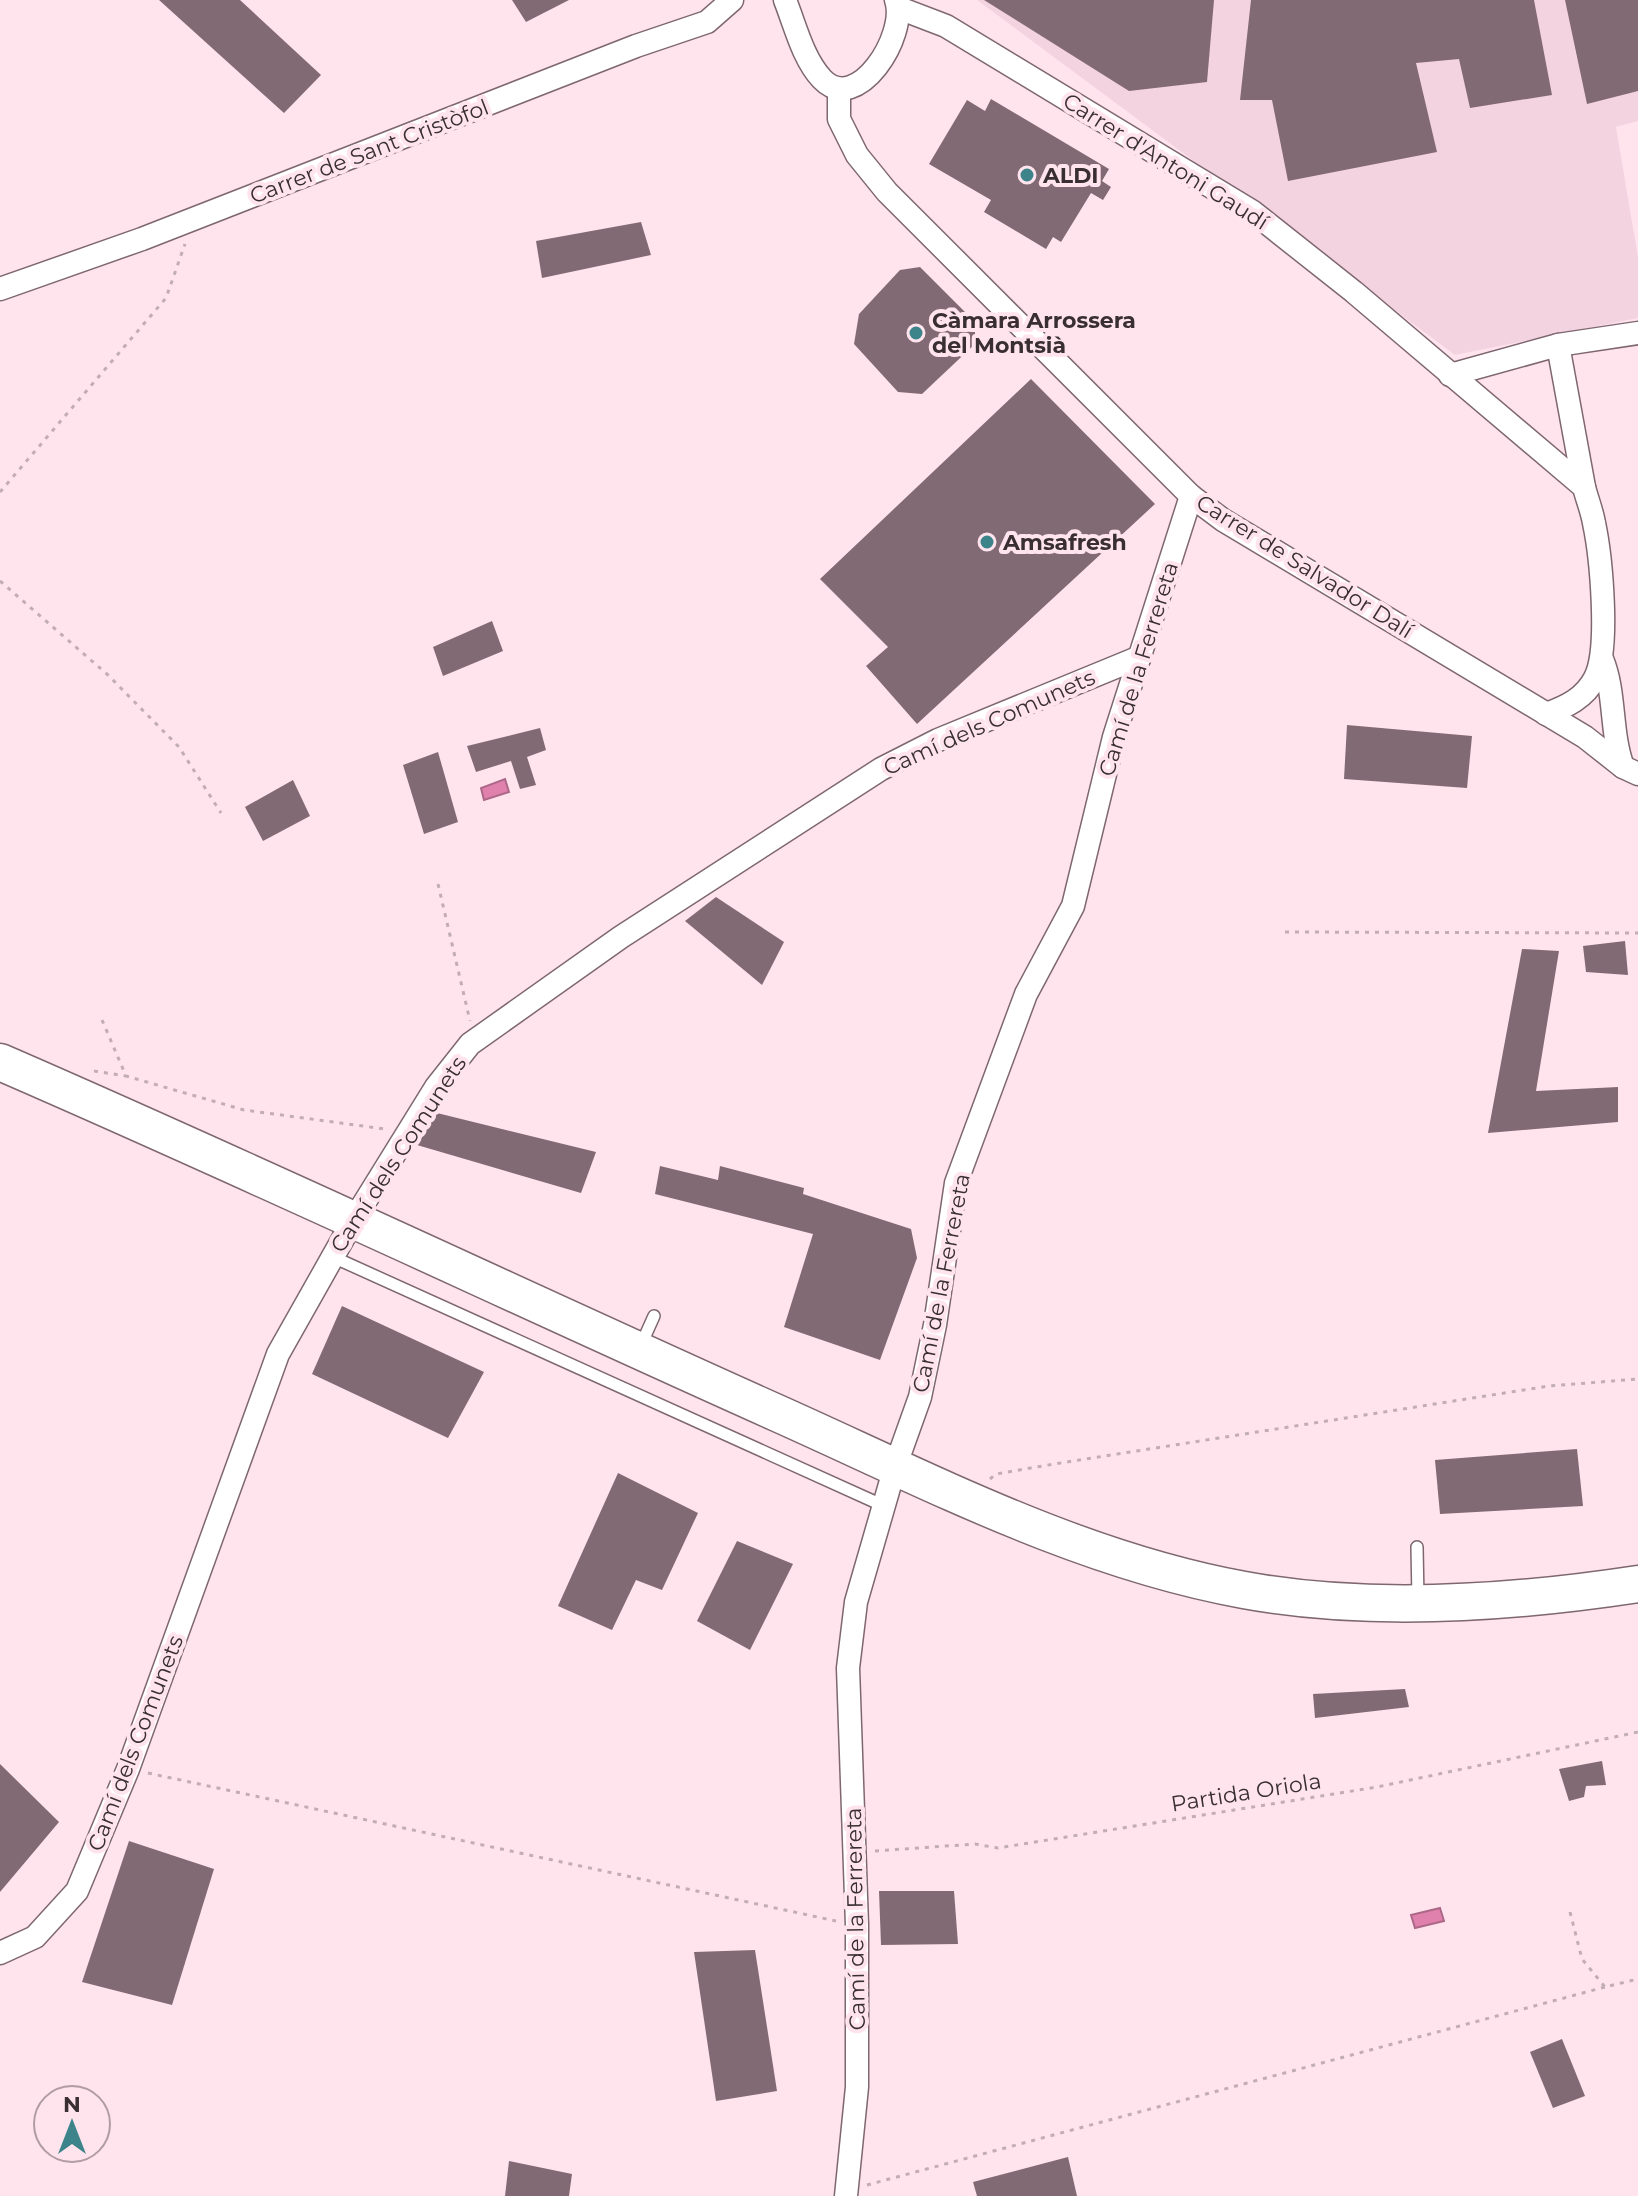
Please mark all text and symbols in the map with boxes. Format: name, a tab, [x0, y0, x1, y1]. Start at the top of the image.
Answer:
street label: Carrer d'Antoni Gaudí	[1058, 87, 1274, 236]
street label: Carrer de Sant Cristòfol	[246, 93, 492, 210]
place label: ALDI	[1042, 162, 1099, 189]
marker: ALDI	[1018, 166, 1036, 184]
place label: Càmara Arrossera del Montsià	[932, 307, 1136, 359]
marker: Càmara Arrossera del Montsià	[907, 324, 925, 342]
street label: Carrer de Salvador Dalí	[1191, 489, 1419, 645]
place label: Amsafresh	[1002, 529, 1127, 556]
marker: Amsafresh	[978, 533, 996, 551]
street label: Camí de la Ferrereta	[1093, 559, 1184, 780]
street label: Camí dels Comunets	[879, 663, 1099, 781]
street label: Camí dels Comunets	[325, 1051, 472, 1258]
street label: Camí de la Ferrereta	[907, 1171, 976, 1395]
street label: Camí dels Comunets	[82, 1631, 189, 1855]
street label: Partida Oriola	[1169, 1767, 1323, 1818]
street label: Camí de la Ferrereta	[840, 1807, 871, 2031]
north arrow	[32, 2084, 112, 2164]
text: N	[63, 2091, 81, 2118]

